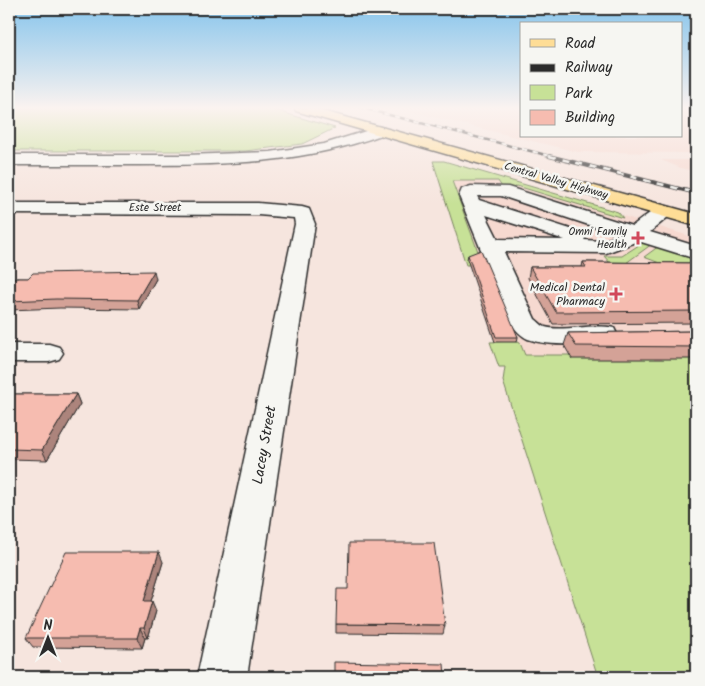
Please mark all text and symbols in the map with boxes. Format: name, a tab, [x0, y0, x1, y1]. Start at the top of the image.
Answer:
legend	[520, 22, 682, 138]
text: Road	[565, 32, 596, 56]
text: Railway	[565, 56, 613, 80]
text: Park	[565, 82, 593, 106]
text: Building	[565, 106, 615, 130]
street label: Central Valley Highway	[502, 158, 611, 205]
street label: Este Street	[129, 199, 182, 217]
place label: Omni Family Health	[568, 223, 628, 254]
marker: Omni Family Health	[631, 231, 645, 245]
place label: Medical Dental Pharmacy	[530, 278, 605, 311]
marker: Medical Dental Pharmacy	[609, 287, 623, 301]
street label: Lacey Street	[246, 403, 284, 486]
north arrow	[22, 614, 72, 664]
text: N	[44, 615, 53, 637]

